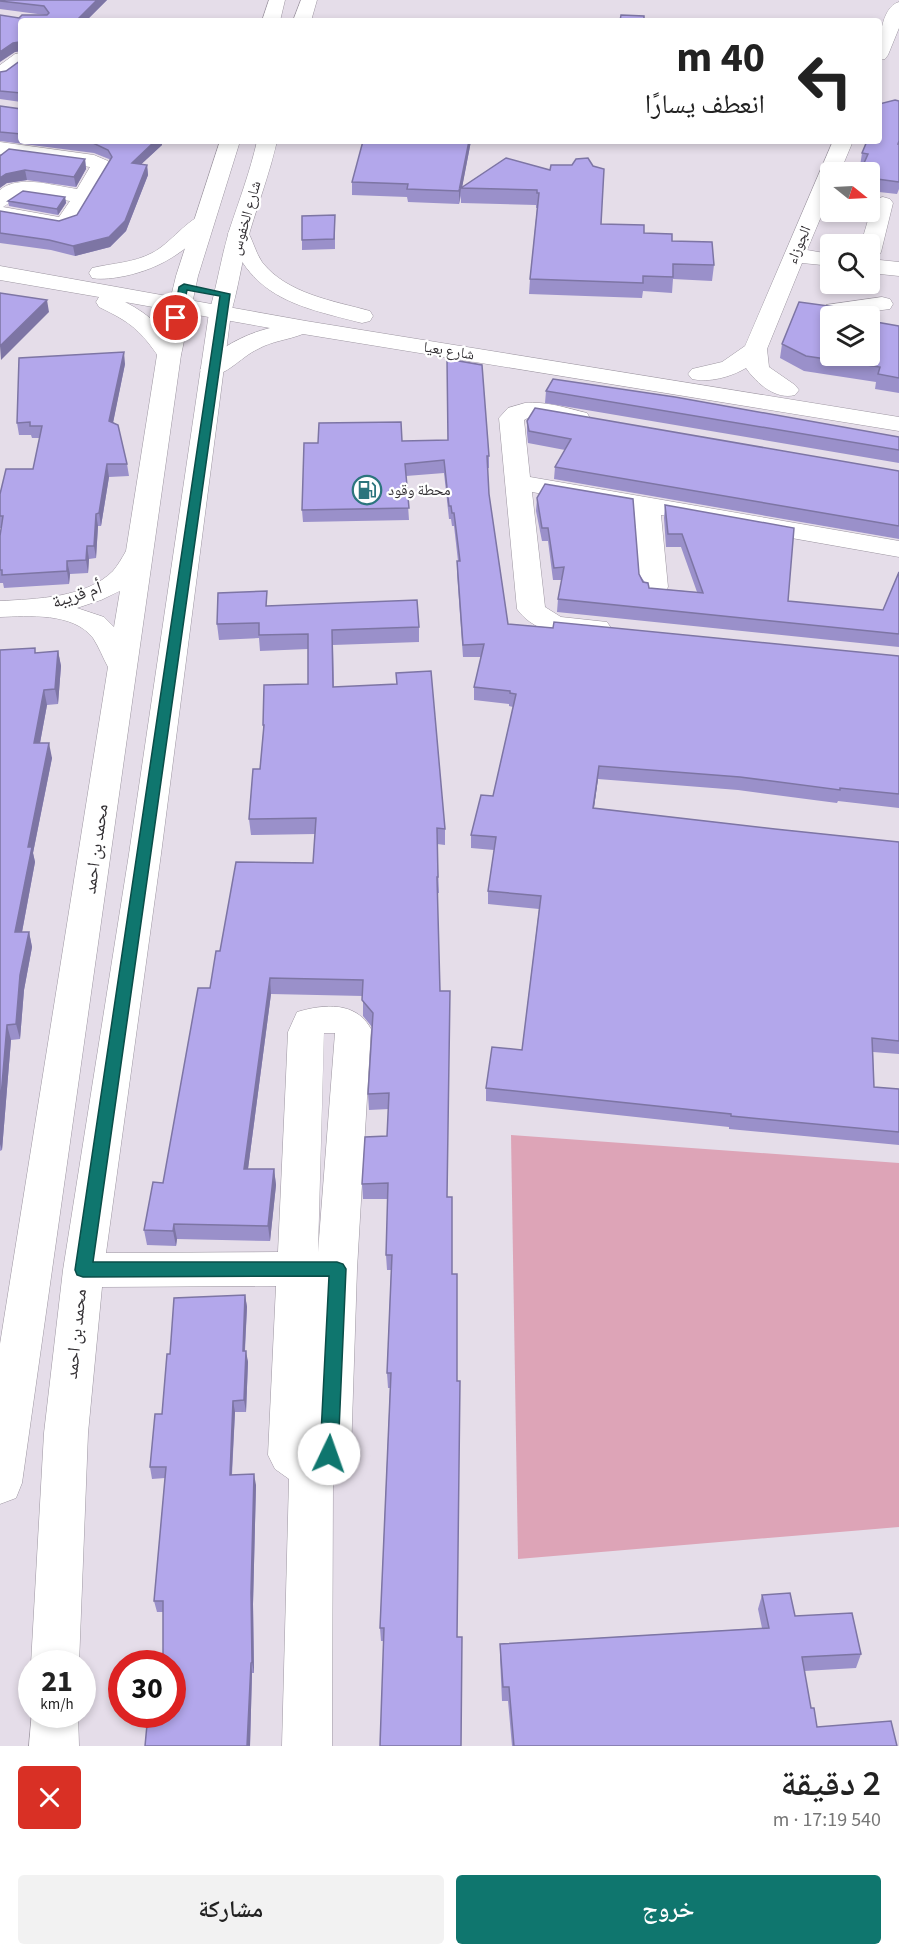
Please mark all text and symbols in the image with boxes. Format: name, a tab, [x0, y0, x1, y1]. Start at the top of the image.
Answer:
text: 40 m	[676, 28, 765, 88]
icon: left	[786, 42, 864, 120]
text: انعطف يسارًا	[645, 85, 765, 124]
north arrow	[820, 162, 880, 222]
map controls	[820, 162, 880, 366]
street label: شارع الخفوس	[225, 178, 267, 258]
street label: الجوزاء	[782, 223, 816, 267]
button: search	[820, 234, 880, 294]
pin	[150, 292, 201, 343]
icon: arrive	[159, 301, 192, 334]
button: layers	[820, 306, 880, 366]
street label: شارع بعيا	[422, 337, 476, 365]
fuel station icon: محطة وقود	[351, 474, 383, 506]
place label: محطة وقود	[388, 480, 451, 501]
street label: أم قريبة	[49, 575, 105, 615]
street label: محمد بن احمد	[77, 802, 115, 896]
street label: محمد بن احمد	[59, 1288, 93, 1380]
position arrow	[297, 1422, 361, 1486]
speed limit sign: 30	[108, 1650, 186, 1728]
text: 21	[41, 1660, 73, 1703]
text: km/h	[40, 1694, 74, 1715]
text: 2 دقيقة	[781, 1758, 881, 1809]
button: close	[18, 1766, 81, 1829]
text: 540 m · 17:19	[773, 1806, 881, 1834]
button: مشاركة	[18, 1875, 444, 1944]
button: خروج	[456, 1875, 881, 1944]

